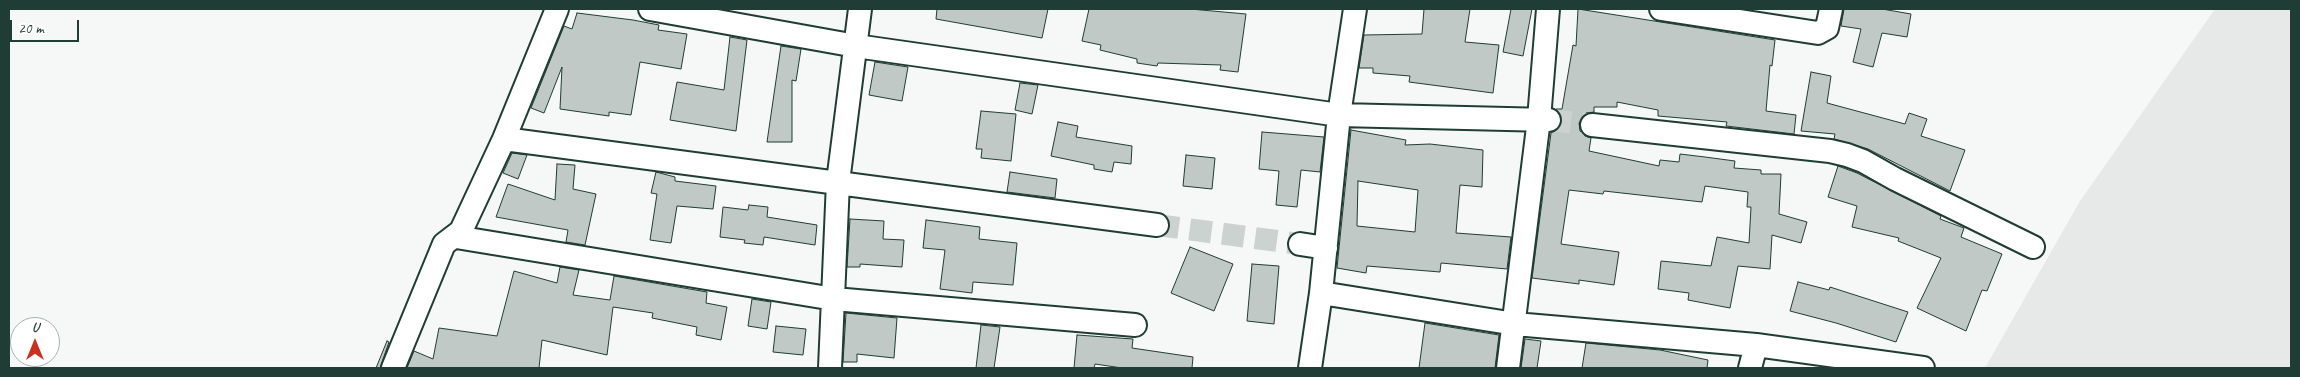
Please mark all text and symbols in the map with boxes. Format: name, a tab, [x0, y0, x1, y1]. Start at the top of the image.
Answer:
scale bar	[12, 10, 81, 42]
text: 20 m	[18, 19, 44, 38]
north arrow	[10, 317, 60, 367]
text: U	[32, 319, 38, 336]

